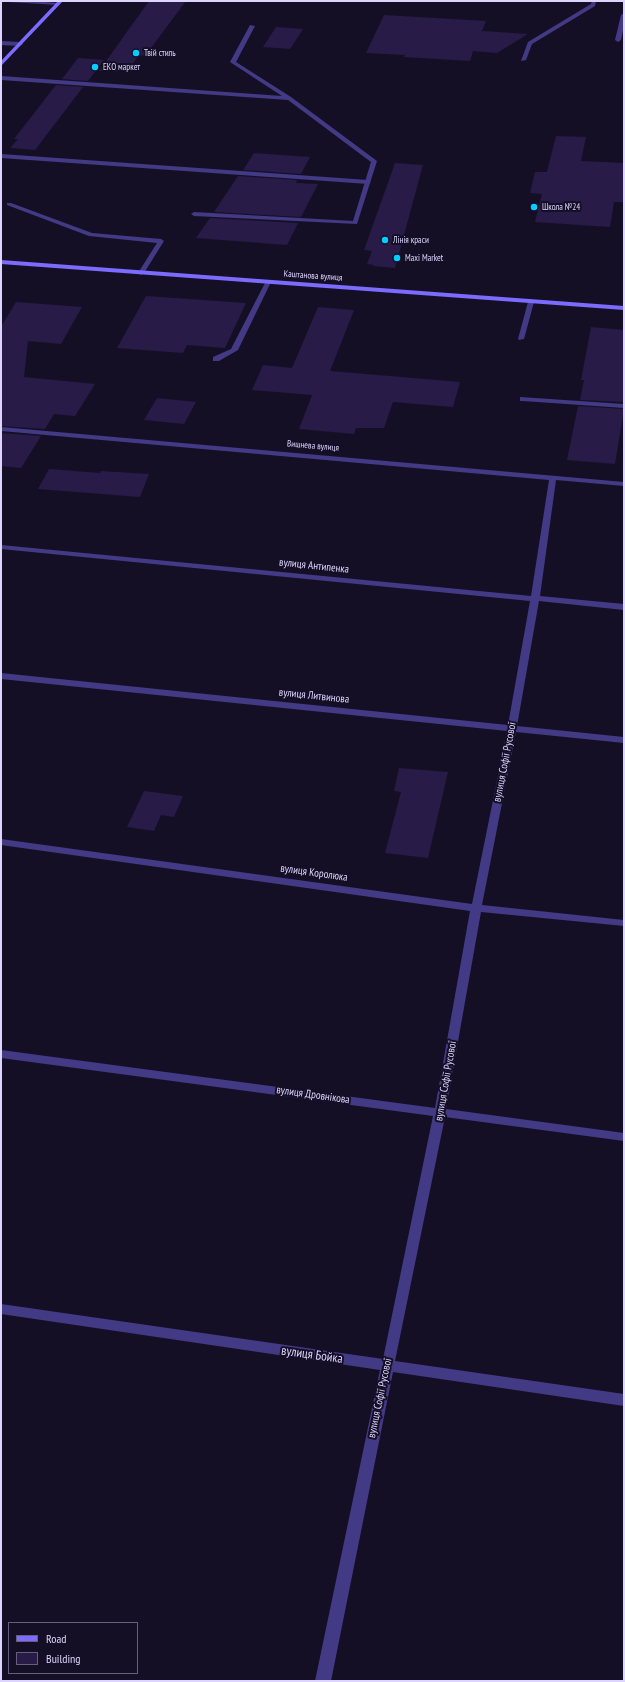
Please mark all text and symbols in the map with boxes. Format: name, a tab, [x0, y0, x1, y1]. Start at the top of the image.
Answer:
marker: Твій стиль	[131, 48, 141, 58]
place label: Твій стиль	[144, 48, 176, 58]
marker: ЕКО маркет	[90, 62, 100, 72]
place label: ЕКО маркет	[103, 62, 140, 72]
marker: Школа №24	[529, 202, 539, 212]
place label: Школа №24	[542, 202, 580, 212]
marker: Лінія краси	[380, 235, 390, 245]
place label: Лінія краси	[393, 235, 429, 245]
marker: Maxi Market	[392, 253, 402, 263]
place label: Maxi Market	[405, 253, 443, 263]
street label: Каштанова вулиця	[283, 269, 343, 283]
street label: Вишнева вулиця	[286, 438, 340, 454]
street label: вулиця Антипенка	[278, 556, 350, 576]
street label: вулиця Литвинова	[278, 686, 350, 706]
street label: вулиця Софії Русової	[491, 721, 519, 803]
street label: вулиця Королюка	[279, 862, 349, 884]
street label: вулиця Софії Русової	[432, 1040, 460, 1122]
street label: вулиця Дровнікова	[275, 1083, 351, 1107]
street label: вулиця Бойка	[280, 1343, 344, 1367]
street label: вулиця Софії Русової	[365, 1357, 395, 1439]
legend	[8, 1622, 138, 1674]
text: Road	[46, 1631, 66, 1646]
text: Building	[46, 1651, 81, 1666]

